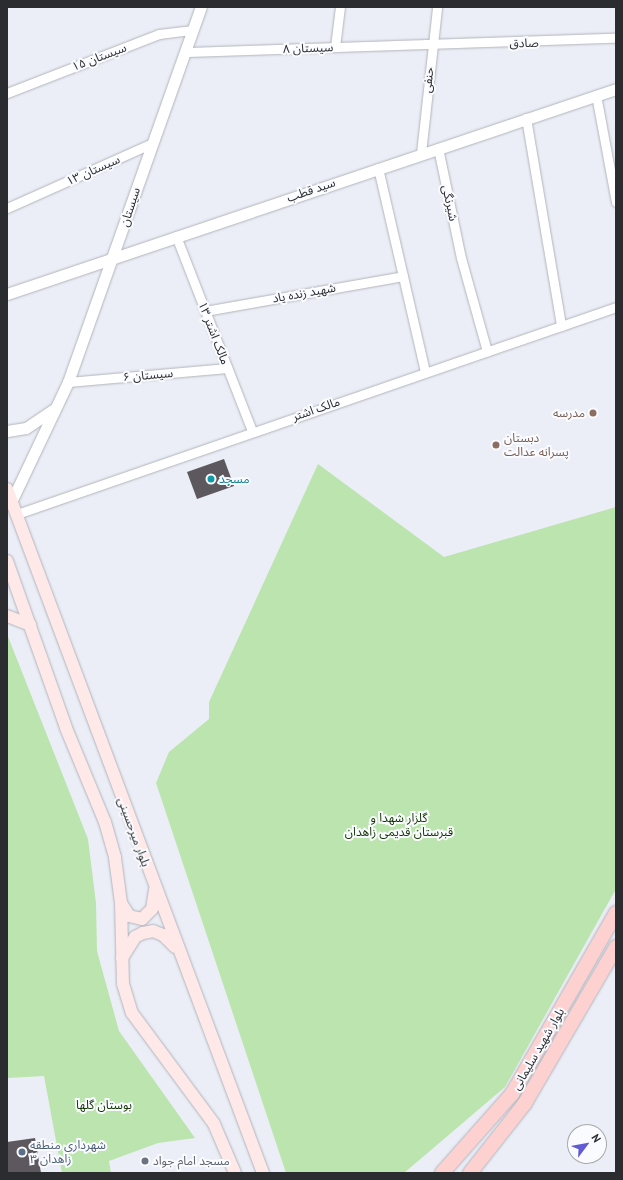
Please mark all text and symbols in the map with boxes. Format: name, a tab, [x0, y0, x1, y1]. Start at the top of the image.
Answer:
street label: صادق	[509, 36, 539, 50]
street label: سیستان ۱۵	[70, 40, 128, 74]
street label: سیستان ۸	[283, 40, 333, 56]
street label: حنفی	[419, 66, 437, 94]
street label: سیستان ۱۳	[64, 152, 122, 188]
street label: سید قطب	[285, 175, 337, 205]
street label: شیرنگی	[439, 184, 461, 222]
street label: سیستان	[117, 186, 143, 228]
street label: شهید زنده یاد	[271, 280, 337, 306]
street label: مالک اشتر ۱۳	[195, 299, 233, 367]
street label: سیستان ۶	[122, 366, 174, 384]
street label: مالک اشتر	[290, 394, 342, 424]
place label: مدرسه	[553, 406, 585, 420]
marker: مدرسه	[588, 408, 598, 418]
place label: دبستان پسرانه عدالت	[504, 431, 569, 459]
marker: دبستان پسرانه عدالت	[491, 440, 501, 450]
place label: مسجد	[219, 472, 250, 486]
marker: مسجد	[206, 474, 216, 484]
street label: بلوار میرحسینی	[115, 795, 153, 869]
park label: گلزار شهدا و قبرستان قدیمی زاهدان	[345, 811, 453, 839]
street label: بلوار شهید سلیمانی	[509, 1005, 567, 1093]
park label: بوستان گلها	[76, 1098, 132, 1112]
north arrow	[567, 1124, 607, 1164]
text: N	[588, 1131, 604, 1145]
place label: شهرداری منطقه ۳ زاهدان	[30, 1138, 106, 1166]
marker: شهرداری منطقه ۳ زاهدان	[17, 1147, 27, 1157]
place label: مسجد امام جواد	[153, 1154, 230, 1168]
marker: مسجد امام جواد	[140, 1156, 150, 1166]

